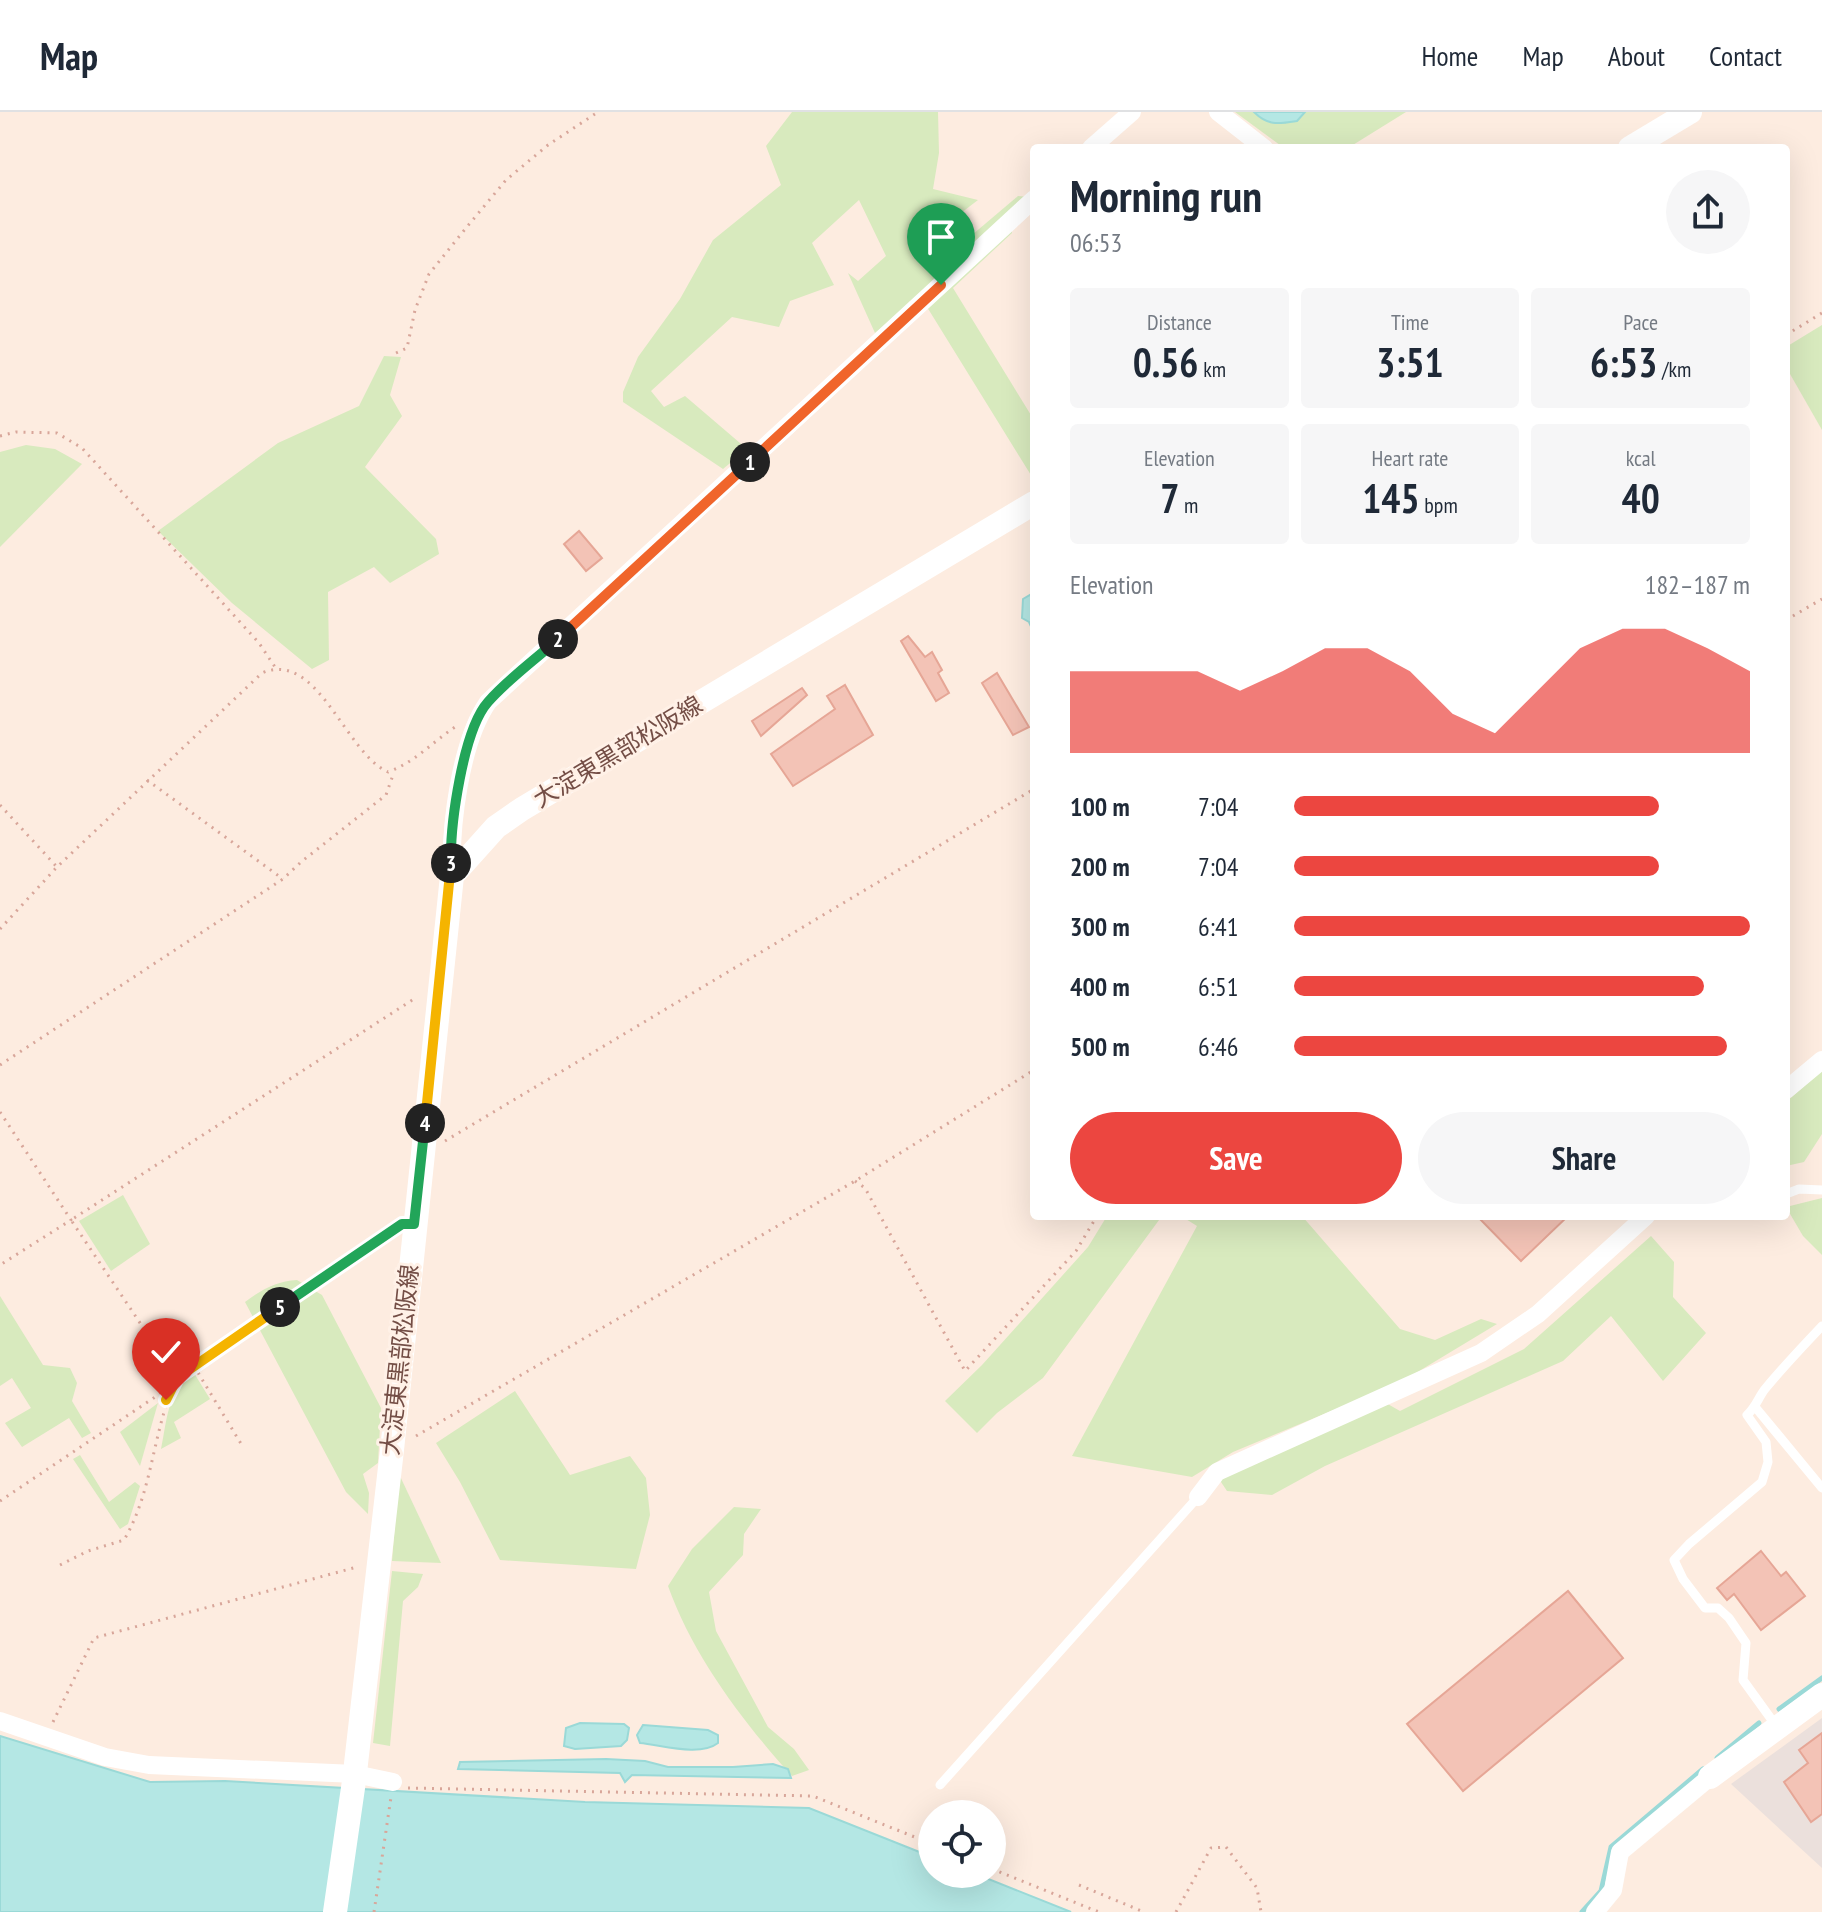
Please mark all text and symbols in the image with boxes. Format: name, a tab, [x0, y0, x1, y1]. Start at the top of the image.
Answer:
text: Map	[40, 31, 98, 80]
text: Home	[1422, 37, 1478, 74]
text: Map	[1522, 37, 1564, 74]
text: About	[1608, 37, 1665, 74]
text: Contact	[1709, 37, 1782, 74]
text: Morning run	[1070, 167, 1262, 224]
button: share	[1666, 170, 1750, 254]
pin	[907, 203, 975, 285]
icon: arrive	[919, 215, 963, 259]
text: 06:53	[1070, 226, 1122, 259]
text: Distance	[1147, 308, 1212, 336]
text: Time	[1391, 308, 1429, 336]
text: Pace	[1623, 308, 1658, 336]
text: 0.56	[1133, 336, 1198, 388]
text: 3:51	[1376, 336, 1444, 388]
text: 6:53	[1590, 336, 1657, 388]
text: km	[1198, 355, 1226, 383]
text: /km	[1657, 355, 1691, 383]
pin: 1	[730, 442, 770, 482]
text: Elevation	[1144, 444, 1215, 472]
text: Heart rate	[1372, 444, 1448, 472]
text: kcal	[1626, 444, 1656, 472]
text: 1	[745, 448, 755, 476]
text: 7	[1160, 472, 1179, 524]
text: 145	[1362, 472, 1420, 524]
text: 40	[1622, 472, 1660, 524]
text: m	[1179, 491, 1198, 519]
text: bpm	[1420, 491, 1458, 519]
text: Elevation	[1070, 568, 1153, 601]
text: 182–187 m	[1645, 568, 1750, 601]
pin: 2	[538, 619, 578, 659]
text: 2	[553, 625, 563, 653]
street label: 大淀東黒部松阪線	[527, 689, 708, 814]
text: 100 m	[1070, 790, 1130, 823]
text: 7:04	[1198, 790, 1238, 823]
pin: 3	[431, 843, 471, 883]
text: 3	[446, 849, 456, 877]
text: 200 m	[1070, 850, 1130, 883]
text: 7:04	[1198, 850, 1238, 883]
text: 300 m	[1070, 910, 1130, 943]
text: 6:41	[1198, 910, 1238, 943]
text: 400 m	[1070, 970, 1130, 1003]
text: 6:51	[1198, 970, 1238, 1003]
text: 500 m	[1070, 1030, 1130, 1063]
text: 6:46	[1198, 1030, 1238, 1063]
pin: 4	[405, 1103, 445, 1143]
text: 4	[420, 1109, 430, 1137]
button: Save	[1070, 1112, 1402, 1204]
button: Share	[1418, 1112, 1750, 1204]
street label: 大淀東黒部松阪線	[374, 1263, 425, 1457]
pin: 5	[260, 1287, 300, 1327]
text: 5	[275, 1293, 285, 1321]
pin	[132, 1318, 200, 1400]
icon: check	[144, 1330, 188, 1374]
map controls	[918, 1800, 1006, 1888]
button: locate	[918, 1800, 1006, 1888]

